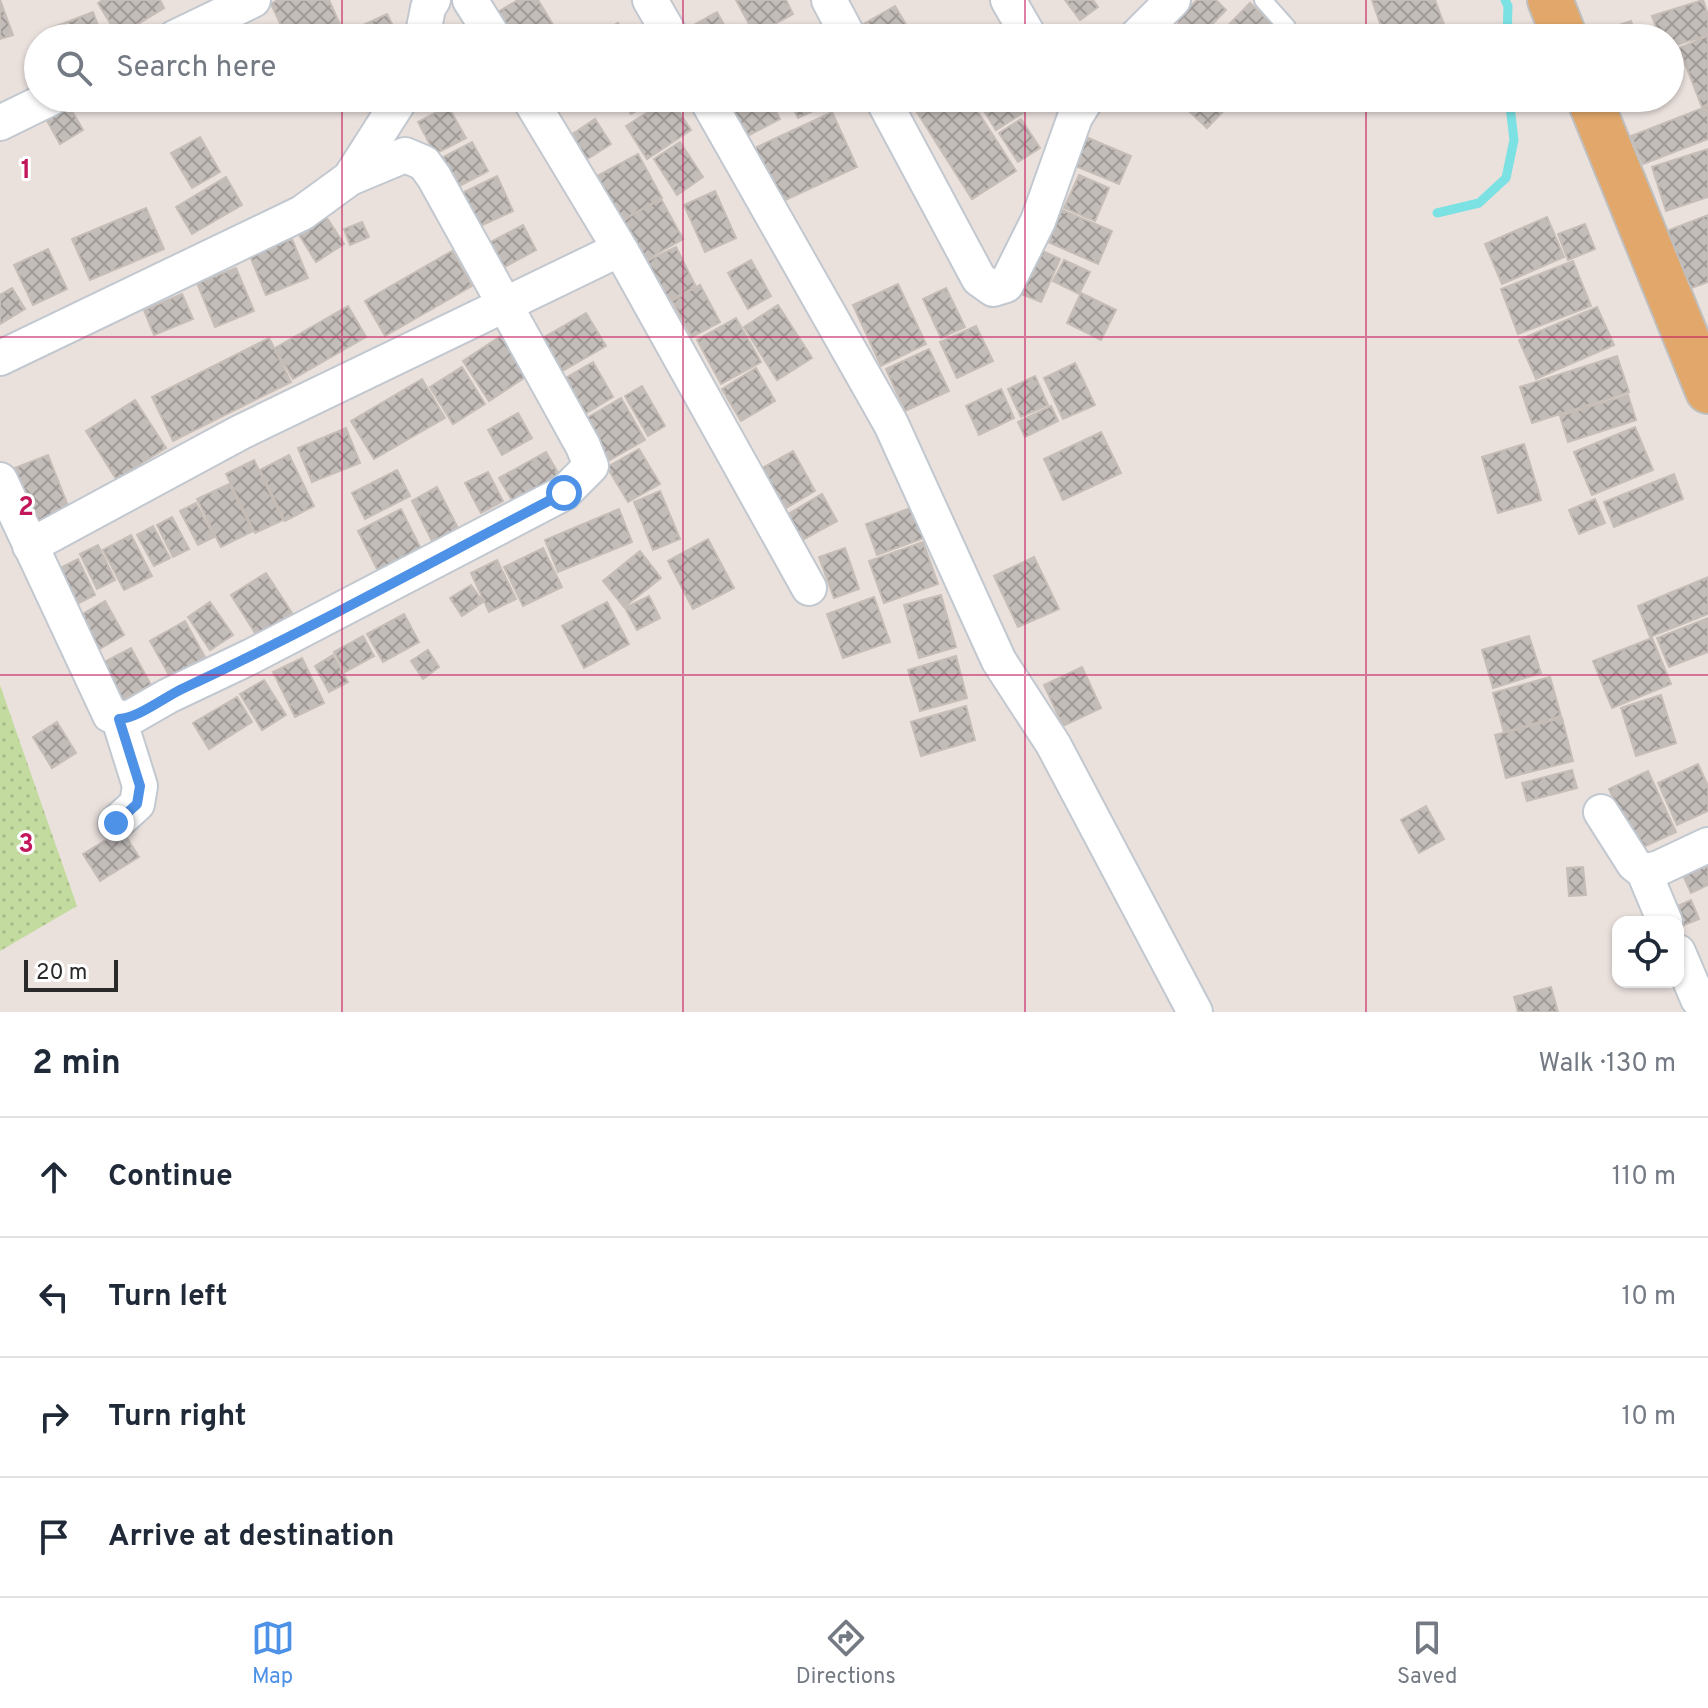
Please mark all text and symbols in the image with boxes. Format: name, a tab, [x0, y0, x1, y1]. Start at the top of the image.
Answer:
search box	[24, 24, 1684, 112]
icon: search	[52, 46, 96, 90]
text: Search here	[116, 50, 276, 87]
text: 1	[21, 155, 31, 188]
route start	[546, 475, 582, 511]
text: 2	[18, 492, 34, 525]
route end	[98, 805, 134, 841]
text: 3	[18, 829, 34, 862]
map controls	[1612, 916, 1684, 988]
button: locate	[1612, 916, 1684, 988]
scale bar	[24, 956, 118, 992]
text: 20 m	[36, 960, 87, 987]
text: 2 min	[32, 1043, 121, 1086]
text: Walk · 130 m	[1538, 1048, 1676, 1081]
icon: ahead	[32, 1155, 76, 1199]
text: Continue	[108, 1159, 233, 1196]
text: 110 m	[1612, 1161, 1676, 1194]
icon: left	[32, 1275, 76, 1319]
text: Turn left	[108, 1279, 228, 1316]
text: 10 m	[1621, 1281, 1676, 1314]
icon: right	[32, 1395, 76, 1439]
text: Turn right	[108, 1399, 246, 1436]
text: 10 m	[1621, 1401, 1676, 1434]
icon: arrive	[32, 1515, 76, 1559]
text: Arrive at destination	[108, 1519, 394, 1556]
tab: Map	[251, 1616, 295, 1691]
tab: Directions	[796, 1616, 896, 1691]
tab: Saved	[1397, 1616, 1457, 1691]

